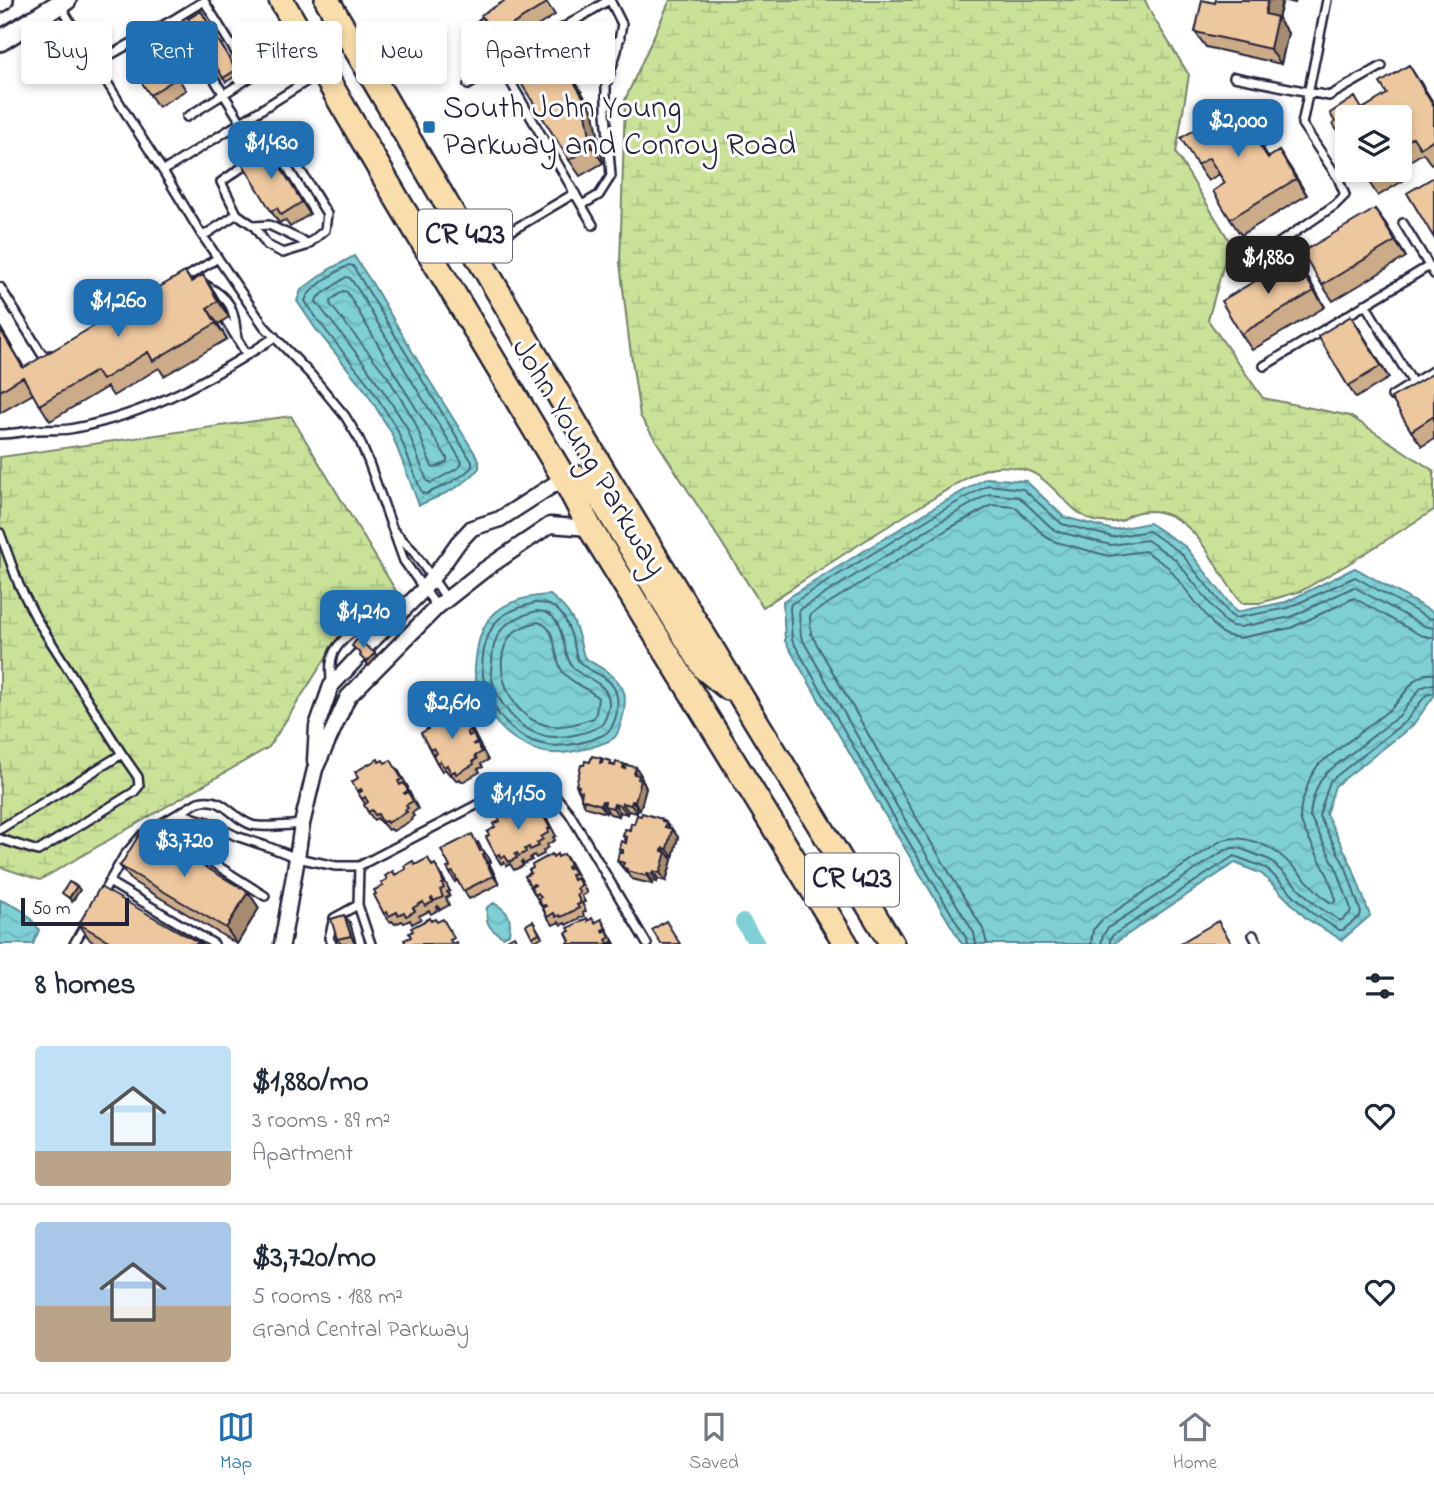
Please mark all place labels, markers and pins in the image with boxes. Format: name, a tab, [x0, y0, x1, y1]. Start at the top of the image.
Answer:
place label: South John Young Parkway and Conroy Road	[443, 86, 796, 170]
pin: $2,000	[1181, 100, 1295, 159]
marker: South John Young Parkway and Conroy Road	[421, 119, 437, 135]
pin: $1,430	[214, 122, 328, 181]
pin: $1,880	[1211, 236, 1325, 296]
pin: $1,260	[61, 280, 175, 339]
pin: $1,210	[306, 590, 420, 650]
pin: $2,610	[395, 682, 509, 741]
pin: $1,150	[461, 772, 575, 832]
pin: $3,720	[127, 820, 241, 879]

